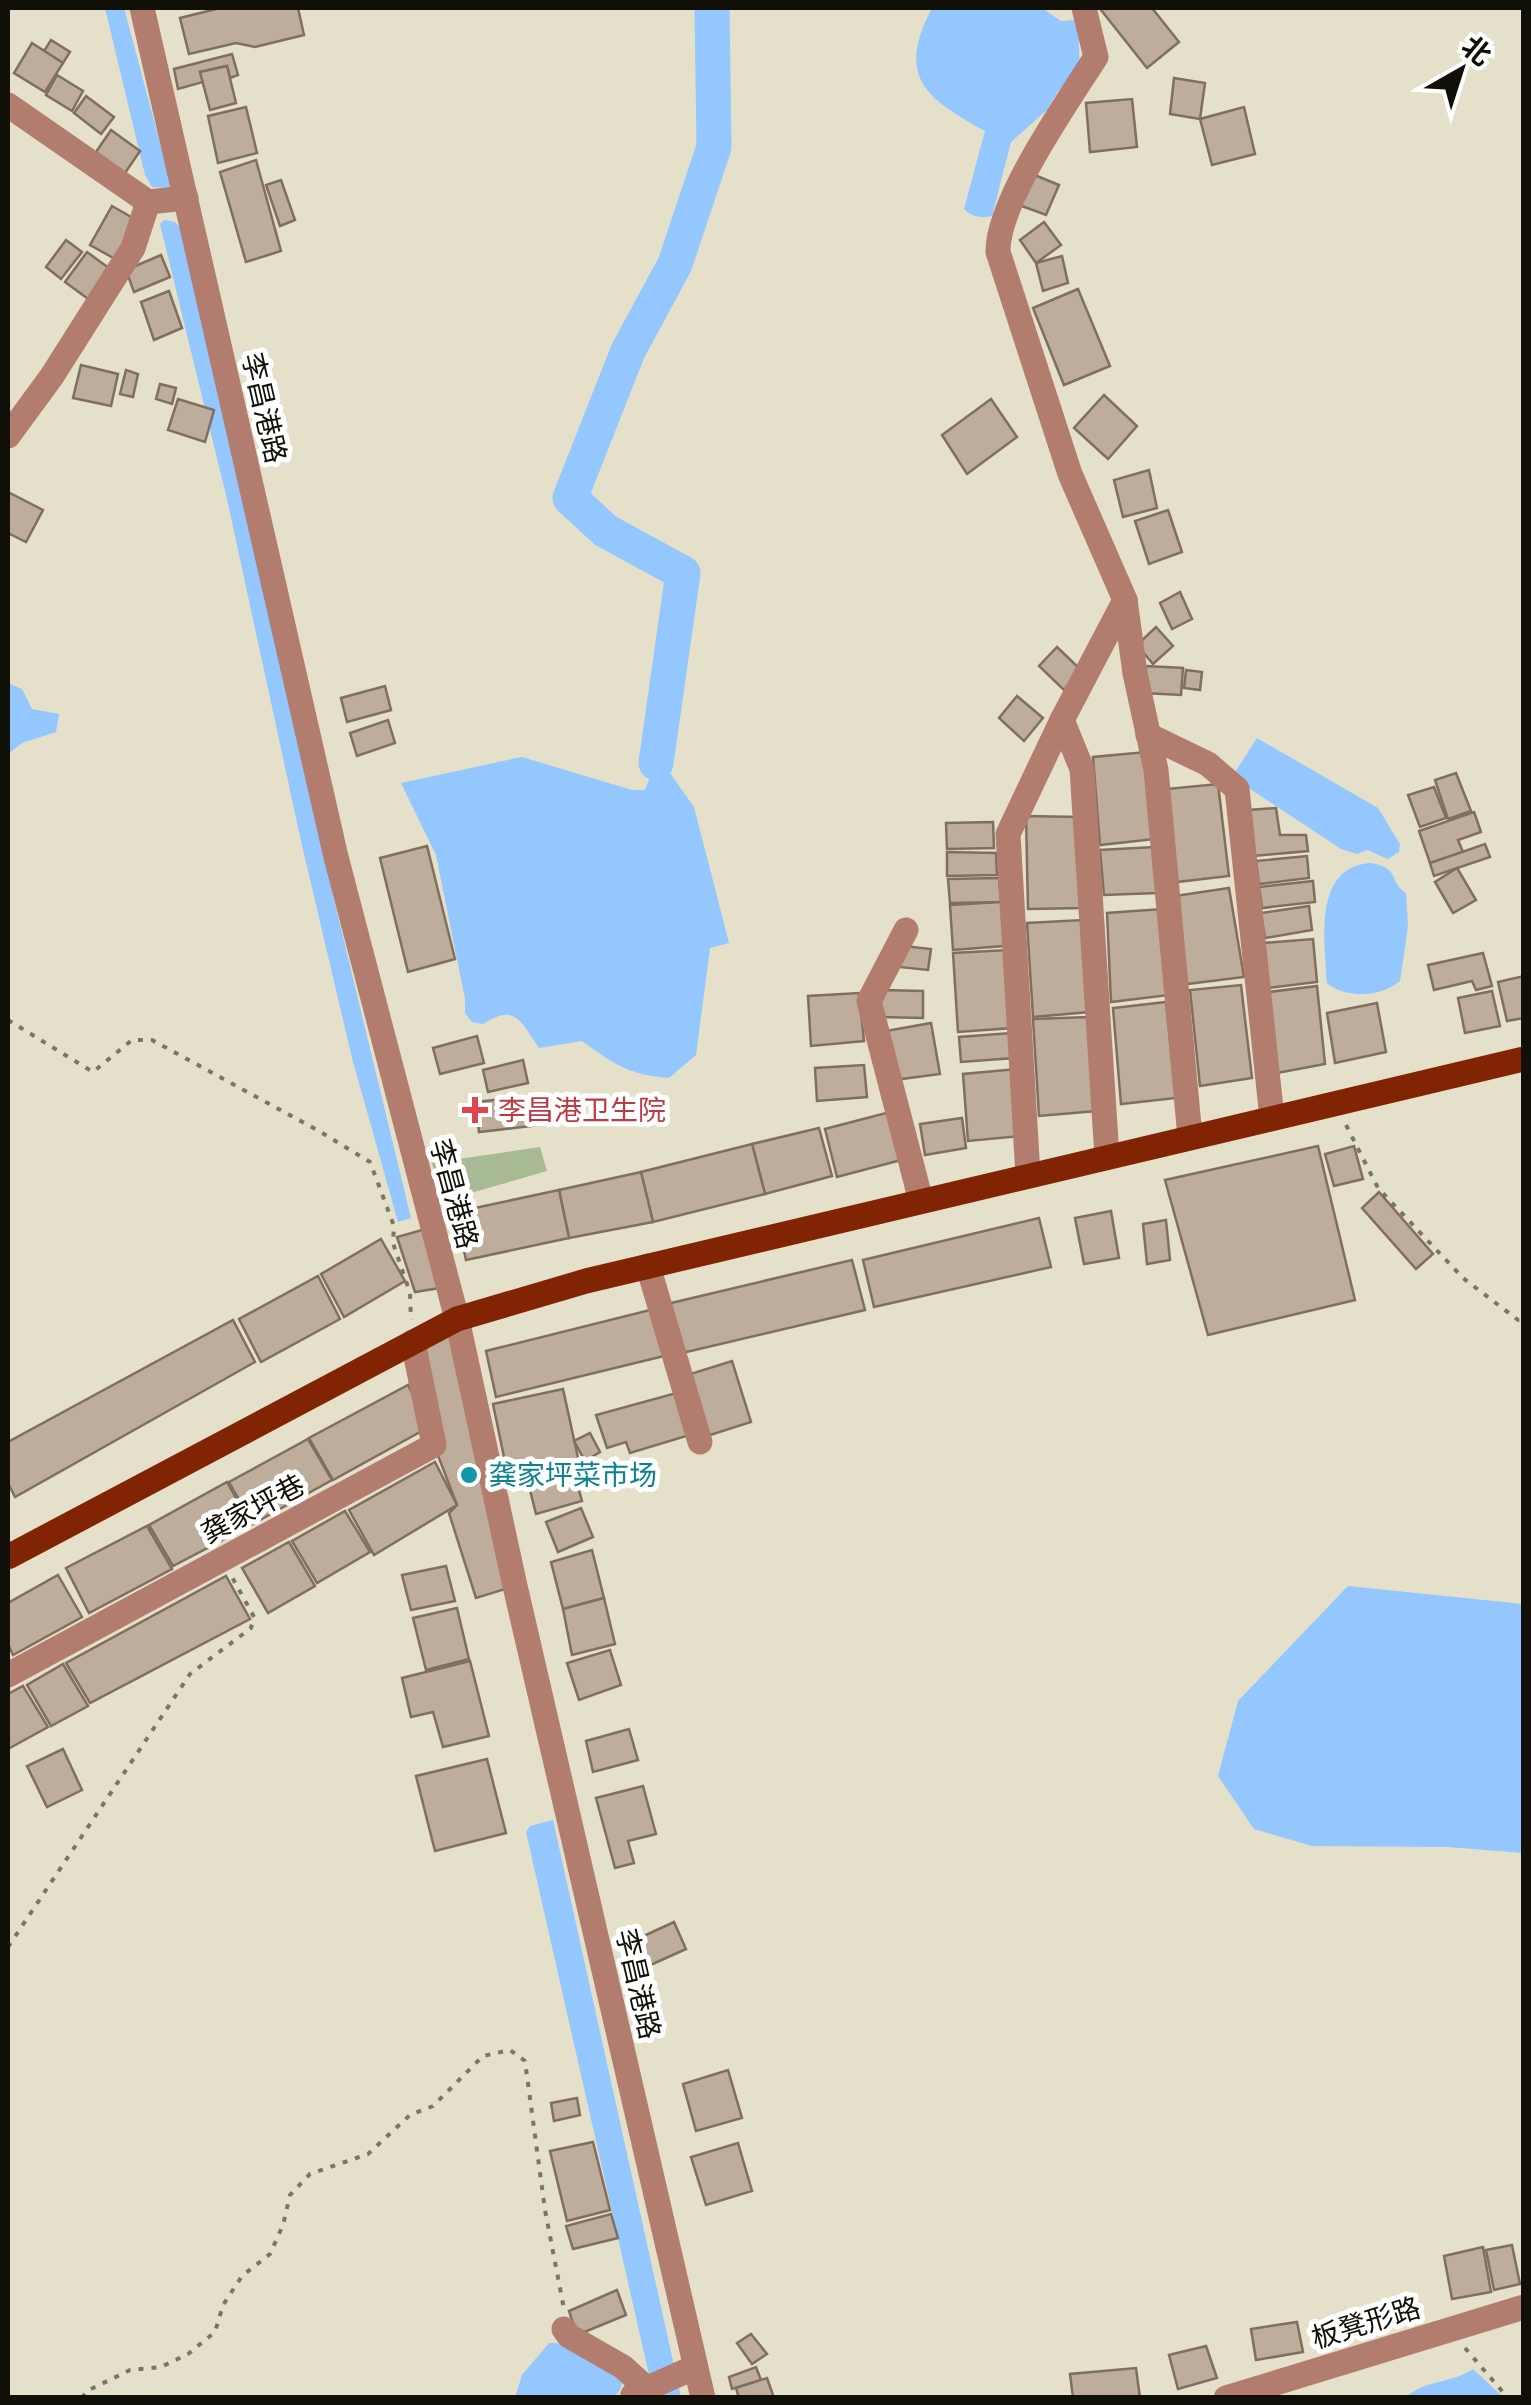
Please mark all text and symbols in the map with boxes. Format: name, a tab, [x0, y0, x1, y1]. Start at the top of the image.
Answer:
north arrow	[1411, 20, 1511, 120]
text: 北	[1455, 29, 1498, 73]
street label: 李昌港路	[235, 350, 293, 466]
place label: 李昌港卫生院	[498, 1094, 666, 1127]
marker: 李昌港卫生院	[462, 1097, 488, 1123]
street label: 李昌港路	[424, 1136, 484, 1252]
place label: 龚家坪菜市场	[489, 1459, 657, 1492]
marker: 龚家坪菜市场	[458, 1464, 480, 1486]
street label: 龚家坪巷	[196, 1468, 310, 1550]
street label: 李昌港路	[609, 1926, 667, 2042]
street label: 板凳形路	[1308, 2291, 1424, 2355]

